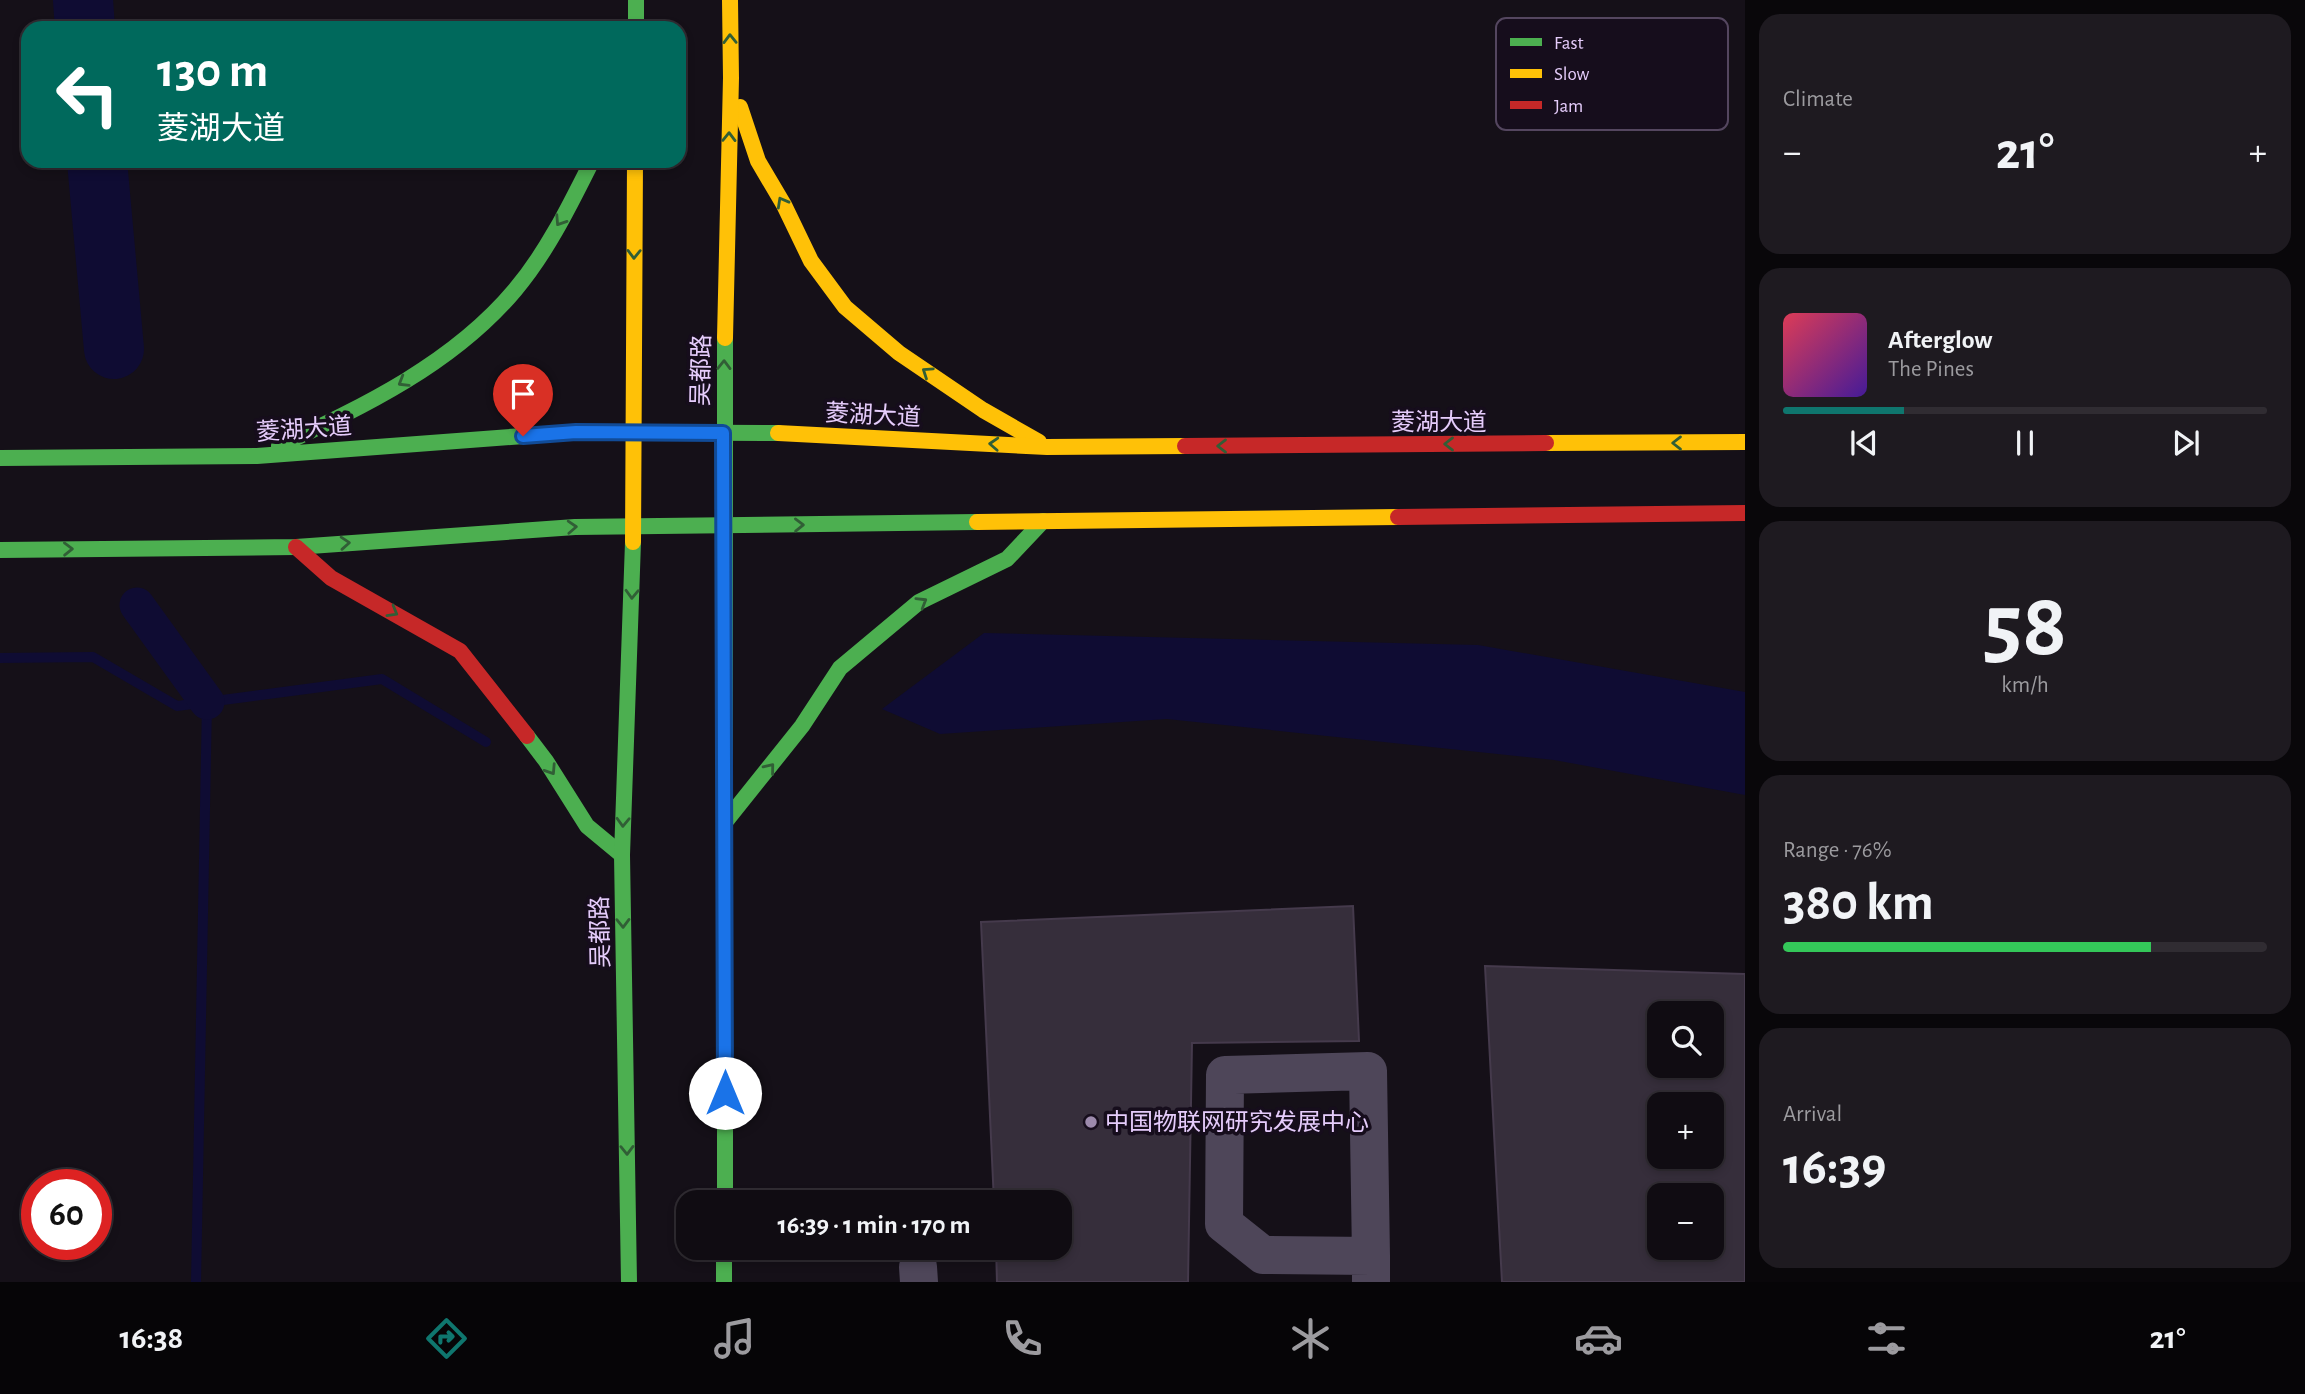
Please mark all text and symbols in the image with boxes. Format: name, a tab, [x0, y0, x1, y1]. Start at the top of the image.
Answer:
legend	[1496, 18, 1728, 130]
one-way arrow	[722, 33, 738, 44]
text: Fast	[1554, 34, 1584, 53]
text: 130 m	[157, 47, 268, 96]
icon: left	[42, 49, 133, 140]
text: Slow	[1554, 65, 1590, 84]
text: Climate	[1783, 88, 1853, 111]
text: Jam	[1554, 97, 1583, 116]
text: 菱湖大道	[157, 113, 285, 145]
text: 21°	[1996, 126, 2054, 178]
one-way arrow	[722, 132, 737, 143]
text: −	[1783, 134, 1801, 172]
text: +	[2249, 134, 2267, 172]
one-way arrow	[777, 197, 790, 209]
one-way arrow	[556, 213, 568, 226]
one-way arrow	[626, 248, 641, 259]
text: Afterglow	[1888, 327, 1992, 353]
street label: 吴都路	[687, 334, 715, 406]
text: The Pines	[1888, 358, 1974, 381]
one-way arrow	[716, 359, 732, 370]
pin	[493, 364, 553, 436]
one-way arrow	[922, 368, 935, 380]
one-way arrow	[398, 374, 411, 387]
icon: arrive	[504, 375, 542, 413]
street label: 菱湖大道	[824, 400, 922, 430]
street label: 菱湖大道	[1391, 409, 1487, 435]
street label: 菱湖大道	[255, 413, 353, 445]
icon: previous	[1845, 424, 1883, 462]
icon: pause	[2006, 424, 2044, 462]
icon: next	[2167, 424, 2205, 462]
one-way arrow	[1671, 435, 1682, 451]
one-way arrow	[1444, 436, 1454, 452]
one-way arrow	[989, 437, 1000, 452]
one-way arrow	[1216, 438, 1227, 454]
one-way arrow	[794, 517, 805, 532]
one-way arrow	[566, 520, 577, 535]
one-way arrow	[339, 536, 350, 551]
one-way arrow	[63, 541, 74, 557]
text: 58	[1983, 581, 2067, 672]
one-way arrow	[625, 589, 640, 600]
one-way arrow	[914, 597, 927, 610]
one-way arrow	[385, 604, 398, 617]
text: km/h	[2001, 674, 2049, 697]
one-way arrow	[543, 762, 556, 775]
one-way arrow	[761, 763, 774, 775]
one-way arrow	[616, 816, 631, 827]
text: Range · 76%	[1783, 839, 1892, 862]
text: 380 km	[1783, 877, 1934, 929]
street label: 吴都路	[586, 896, 614, 968]
one-way arrow	[615, 918, 631, 929]
map controls	[1647, 1001, 1724, 1260]
button: search	[1647, 1001, 1724, 1078]
position arrow	[688, 1056, 762, 1130]
button: +	[1647, 1092, 1724, 1169]
text: Arrival	[1783, 1103, 1842, 1126]
place label: 中国物联网研究发展中心	[1105, 1109, 1369, 1135]
marker: 中国物联网研究发展中心	[1083, 1114, 1099, 1130]
text: 16:39	[1783, 1141, 1886, 1193]
one-way arrow	[619, 1145, 634, 1156]
speed limit sign: 60	[21, 1169, 112, 1260]
button: −	[1647, 1183, 1724, 1260]
text: 16:39 · 1 min · 170 m	[777, 1212, 971, 1238]
icon: directions	[422, 1314, 471, 1363]
icon: music	[710, 1314, 759, 1363]
icon: phone	[998, 1314, 1047, 1363]
icon: climate	[1286, 1314, 1335, 1363]
icon: car	[1574, 1314, 1623, 1363]
icon: filters	[1862, 1314, 1911, 1363]
text: 16:38	[119, 1322, 183, 1354]
text: 21°	[2150, 1322, 2186, 1354]

